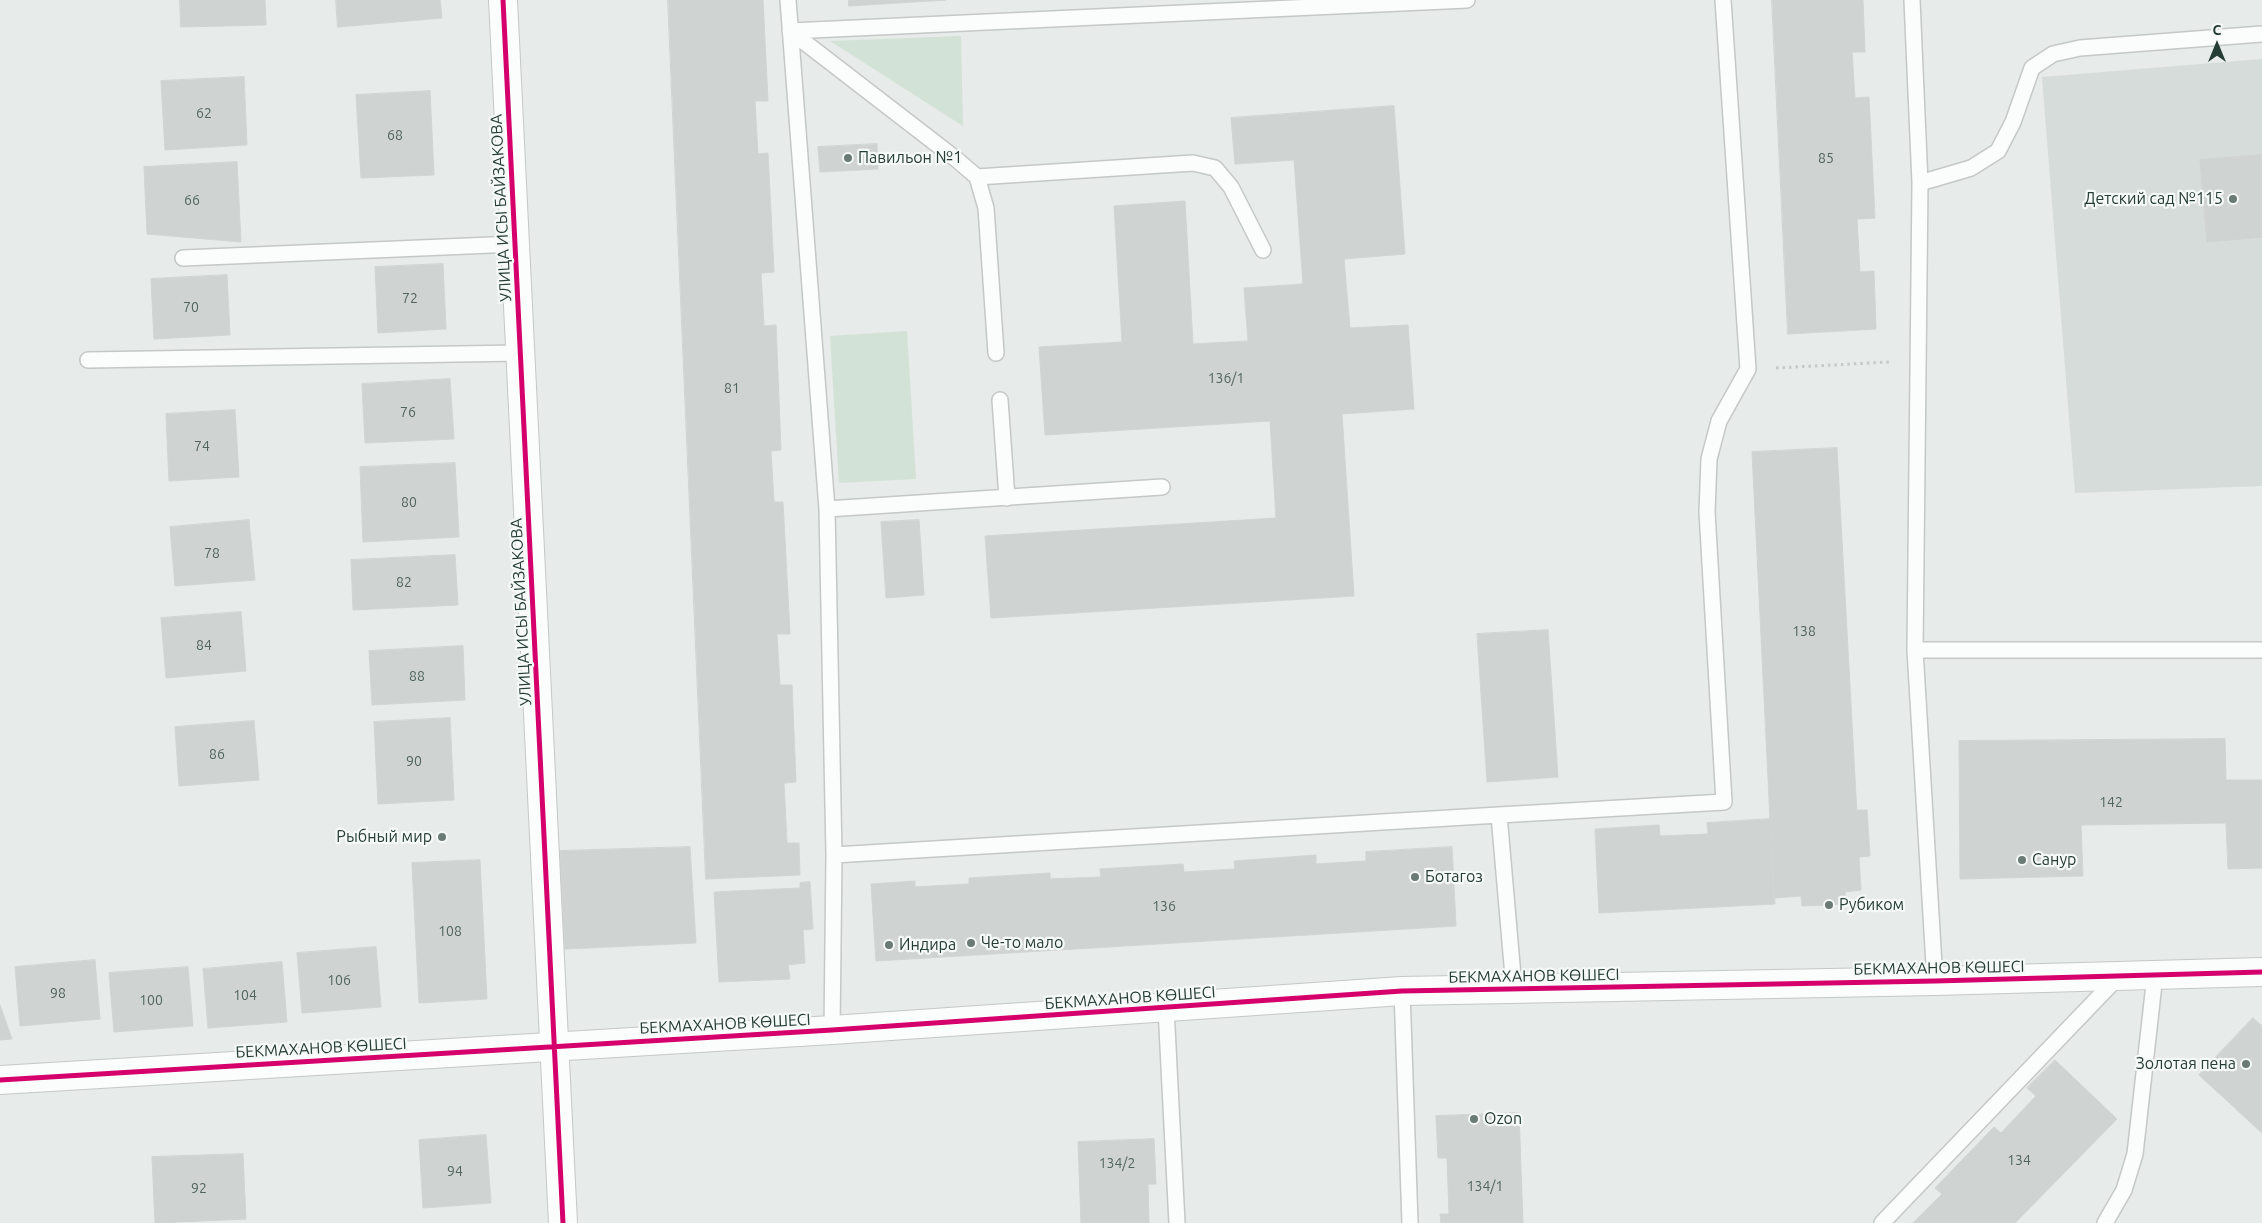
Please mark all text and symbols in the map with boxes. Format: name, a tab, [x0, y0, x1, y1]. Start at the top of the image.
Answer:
north arrow	[2192, 20, 2242, 70]
text: С	[2213, 22, 2221, 38]
house number: 62	[196, 105, 212, 121]
street label: УЛИЦА ИСЫ БАЙЗАКОВА	[486, 114, 516, 302]
house number: 68	[387, 127, 403, 143]
place label: Павильон №1	[858, 148, 962, 168]
house number: 85	[1818, 150, 1834, 166]
marker: Павильон №1	[842, 152, 854, 164]
place label: Детский сад №115	[2084, 189, 2223, 209]
house number: 66	[184, 192, 200, 208]
marker: Детский сад №115	[2227, 193, 2239, 205]
house number: 72	[402, 290, 418, 306]
house number: 70	[183, 299, 199, 315]
house number: 136/1	[1208, 370, 1244, 386]
house number: 81	[724, 380, 740, 396]
house number: 76	[400, 404, 416, 420]
house number: 74	[194, 438, 210, 454]
house number: 80	[401, 494, 417, 510]
street label: УЛИЦА ИСЫ БАЙЗАКОВА	[506, 518, 536, 706]
house number: 78	[204, 545, 220, 561]
house number: 82	[396, 574, 412, 590]
house number: 138	[1792, 623, 1816, 639]
house number: 84	[196, 637, 212, 653]
house number: 88	[409, 668, 425, 684]
house number: 86	[209, 746, 225, 762]
house number: 90	[406, 753, 422, 769]
house number: 142	[2099, 794, 2123, 810]
place label: Рыбный мир	[336, 827, 432, 847]
marker: Рыбный мир	[436, 831, 448, 843]
place label: Санур	[2032, 850, 2076, 870]
marker: Санур	[2016, 854, 2028, 866]
place label: Ботагоз	[1425, 867, 1483, 887]
marker: Ботагоз	[1409, 871, 1421, 883]
place label: Рубиком	[1839, 895, 1904, 915]
house number: 136	[1152, 898, 1176, 914]
marker: Рубиком	[1823, 899, 1835, 911]
house number: 108	[438, 923, 462, 939]
place label: Че-то мало	[981, 933, 1063, 953]
place label: Индира	[899, 935, 956, 955]
marker: Че-то мало	[965, 937, 977, 949]
marker: Индира	[883, 939, 895, 951]
street label: БЕКМАХАНОВ КӨШЕСІ	[1853, 957, 2025, 979]
street label: БЕКМАХАНОВ КӨШЕСІ	[1448, 965, 1620, 987]
house number: 106	[327, 972, 351, 988]
street label: БЕКМАХАНОВ КӨШЕСІ	[1044, 982, 1216, 1014]
house number: 98	[50, 985, 66, 1001]
house number: 104	[233, 987, 257, 1003]
house number: 100	[139, 992, 163, 1008]
street label: БЕКМАХАНОВ КӨШЕСІ	[639, 1010, 811, 1038]
street label: БЕКМАХАНОВ КӨШЕСІ	[235, 1034, 407, 1062]
place label: Золотая пена	[2136, 1054, 2236, 1074]
marker: Золотая пена	[2240, 1058, 2252, 1070]
place label: Ozon	[1484, 1109, 1522, 1129]
marker: Ozon	[1468, 1113, 1480, 1125]
house number: 134	[2007, 1152, 2031, 1168]
house number: 134/2	[1099, 1155, 1135, 1171]
house number: 94	[447, 1163, 463, 1179]
house number: 134/1	[1467, 1178, 1503, 1194]
house number: 92	[191, 1180, 207, 1196]

